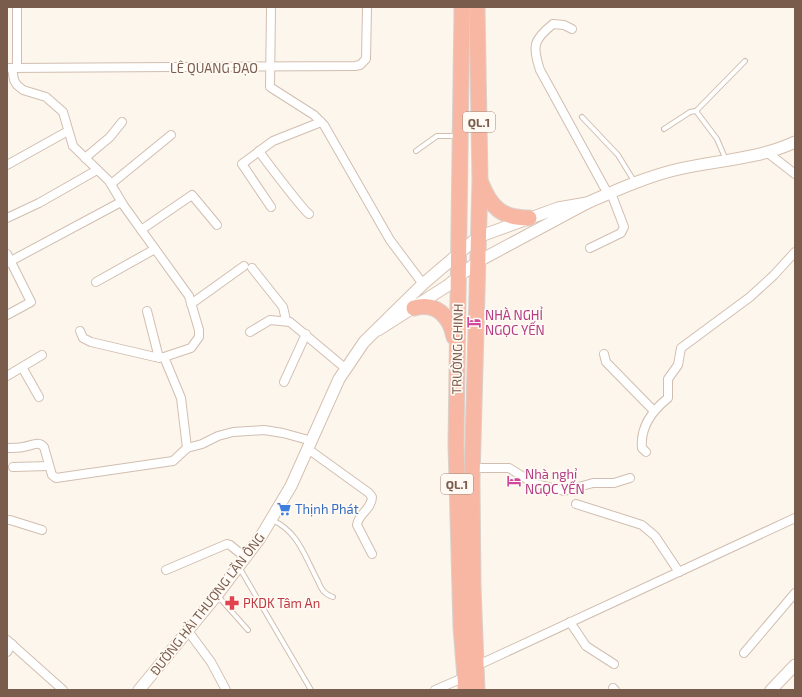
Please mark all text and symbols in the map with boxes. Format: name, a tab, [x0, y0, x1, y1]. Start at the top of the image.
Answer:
street label: LÊ QUANG ĐẠO	[170, 60, 258, 76]
road number: QL.1	[463, 112, 495, 132]
street label: TRƯỜNG CHINH	[448, 303, 466, 395]
place label: NHÀ NGHỈ NGỌC YẾN	[485, 306, 545, 338]
hotel icon: NHÀ NGHỈ NGỌC YẾN	[466, 314, 482, 330]
place label: Nhà nghỉ NGỌC YẾN	[525, 466, 585, 497]
hotel icon: Nhà nghỉ NGỌC YẾN	[506, 473, 522, 489]
road number: QL.1	[441, 474, 473, 494]
supermarket icon: Thịnh Phát	[276, 501, 292, 517]
place label: Thịnh Phát	[295, 501, 359, 517]
street label: ĐƯỜNG HẢI THƯỢNG LÃN ÔNG	[146, 529, 268, 678]
pharmacy icon: PKDK Tâm An	[224, 595, 240, 611]
place label: PKDK Tâm An	[243, 595, 320, 611]

